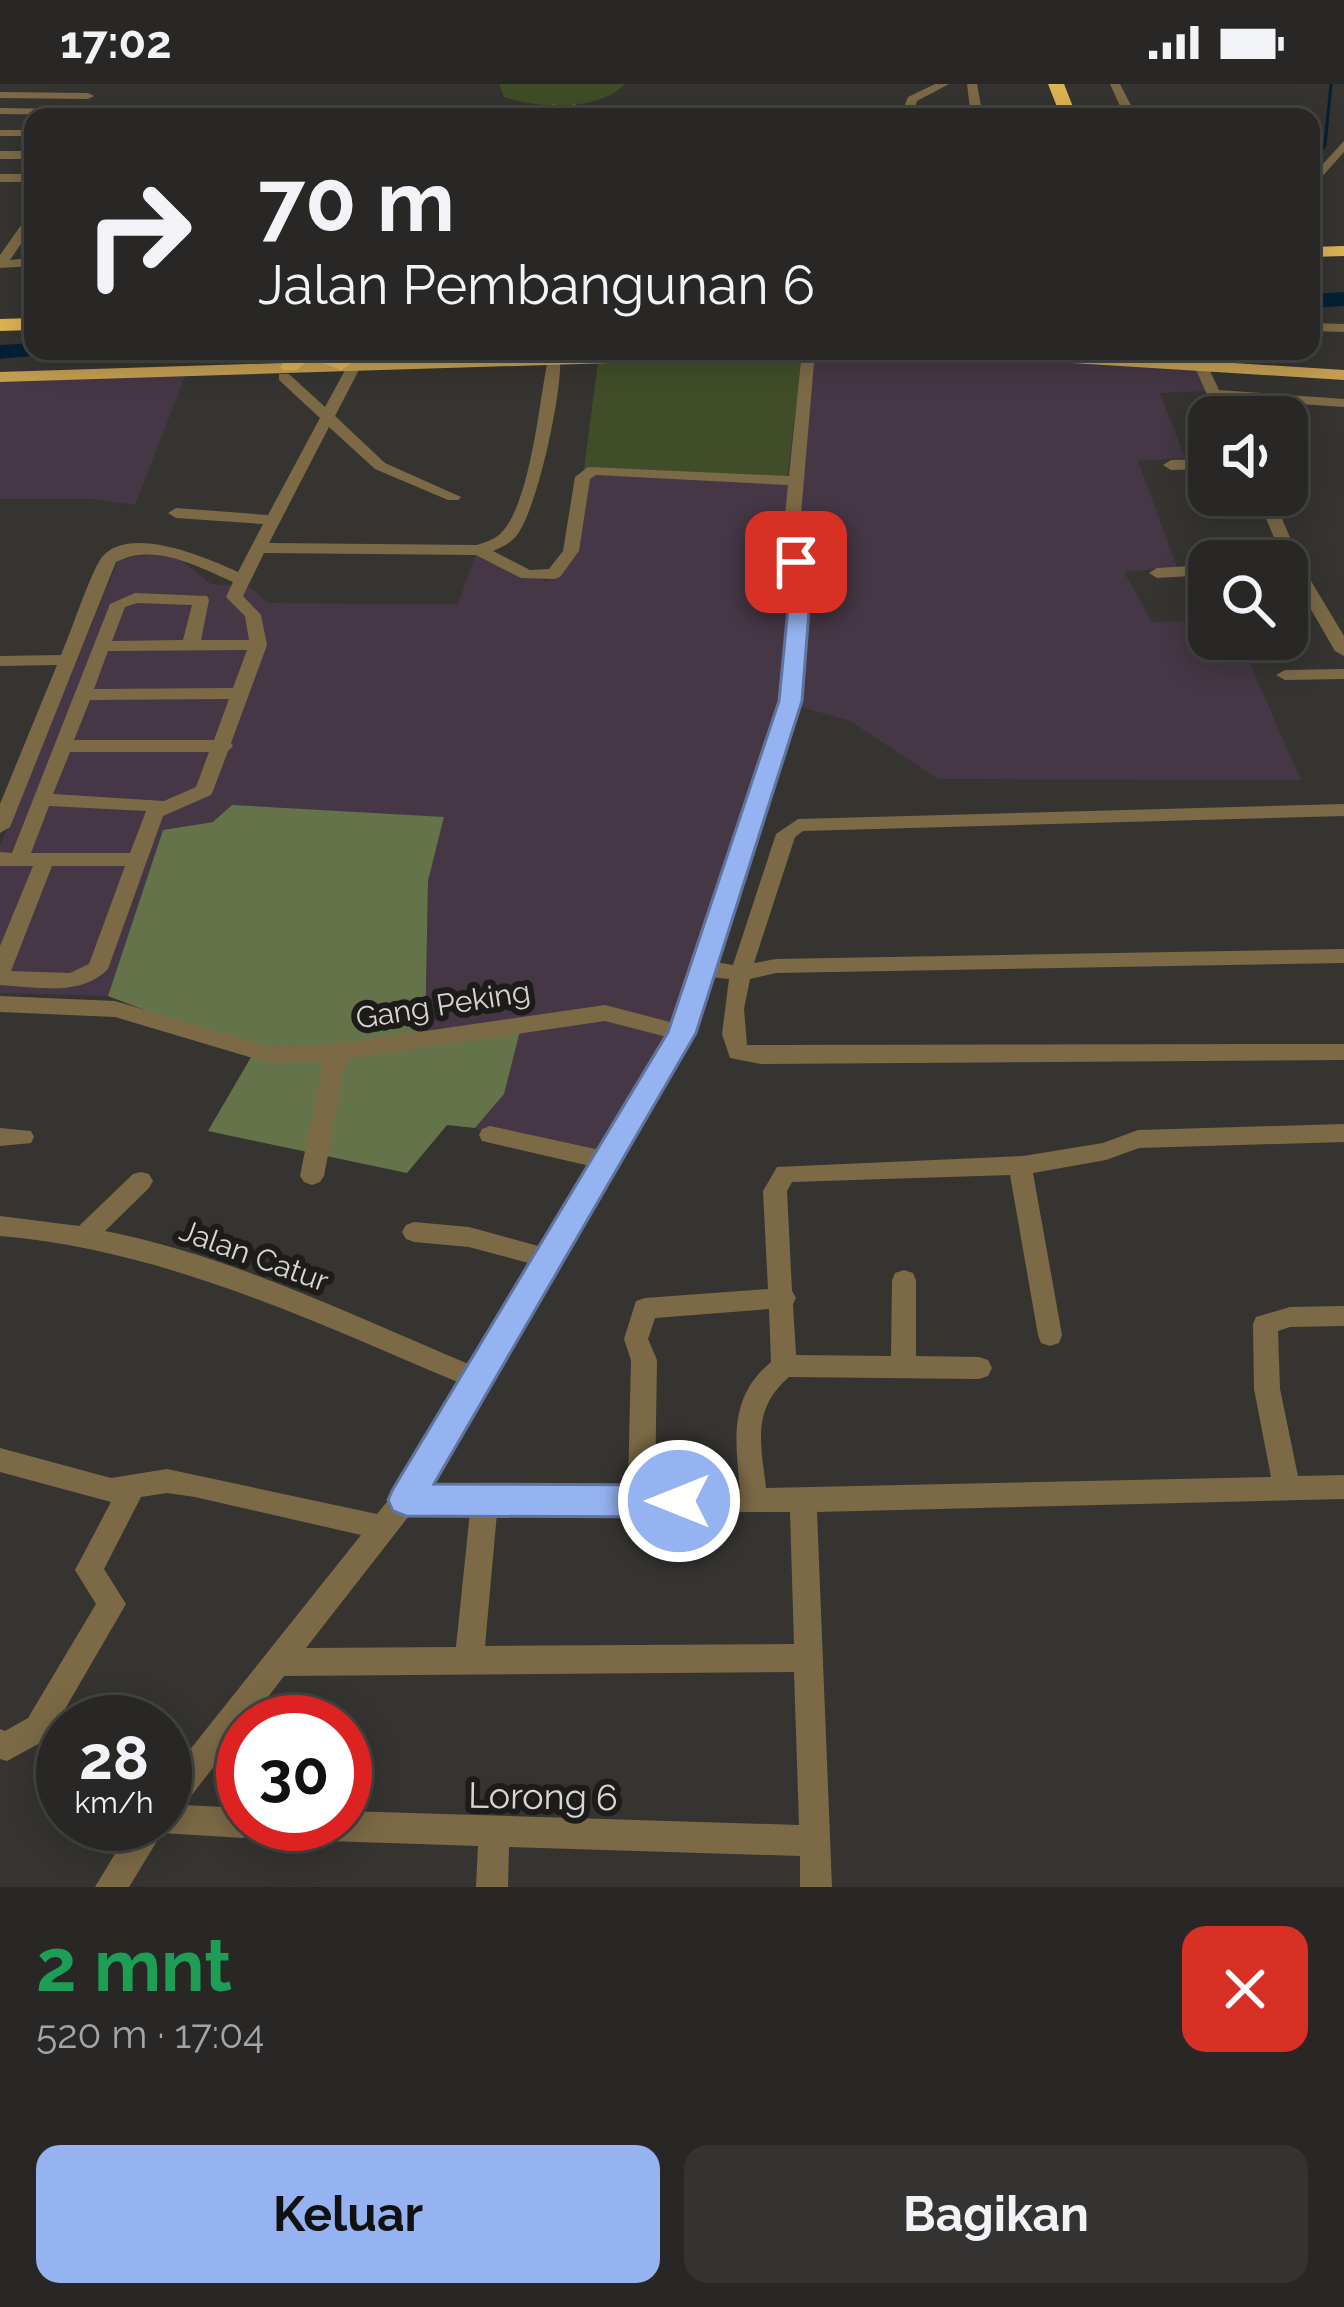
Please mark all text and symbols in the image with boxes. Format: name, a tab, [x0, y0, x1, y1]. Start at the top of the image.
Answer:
text: 17:02	[60, 16, 172, 69]
text: 70 m	[258, 152, 455, 251]
icon: right	[60, 156, 216, 312]
text: Jalan Pembangunan 6	[258, 253, 815, 317]
map controls	[1188, 396, 1308, 660]
button: sound	[1188, 396, 1308, 516]
pin	[745, 511, 847, 613]
icon: arrive	[763, 529, 829, 595]
button: search	[1188, 540, 1308, 660]
street label: Gang Peking	[353, 973, 533, 1036]
street label: Jalan Catur	[175, 1213, 334, 1299]
position arrow	[616, 1438, 742, 1564]
speed limit sign: 30	[216, 1695, 372, 1851]
text: 28	[79, 1723, 149, 1793]
street label: Lorong 6	[468, 1774, 618, 1818]
text: km/h	[74, 1785, 154, 1820]
text: 2 mnt	[36, 1923, 232, 2008]
button: close	[1182, 1926, 1308, 2052]
text: 520 m · 17:04	[36, 2011, 264, 2057]
button: Keluar	[36, 2145, 660, 2283]
button: Bagikan	[684, 2145, 1308, 2283]

